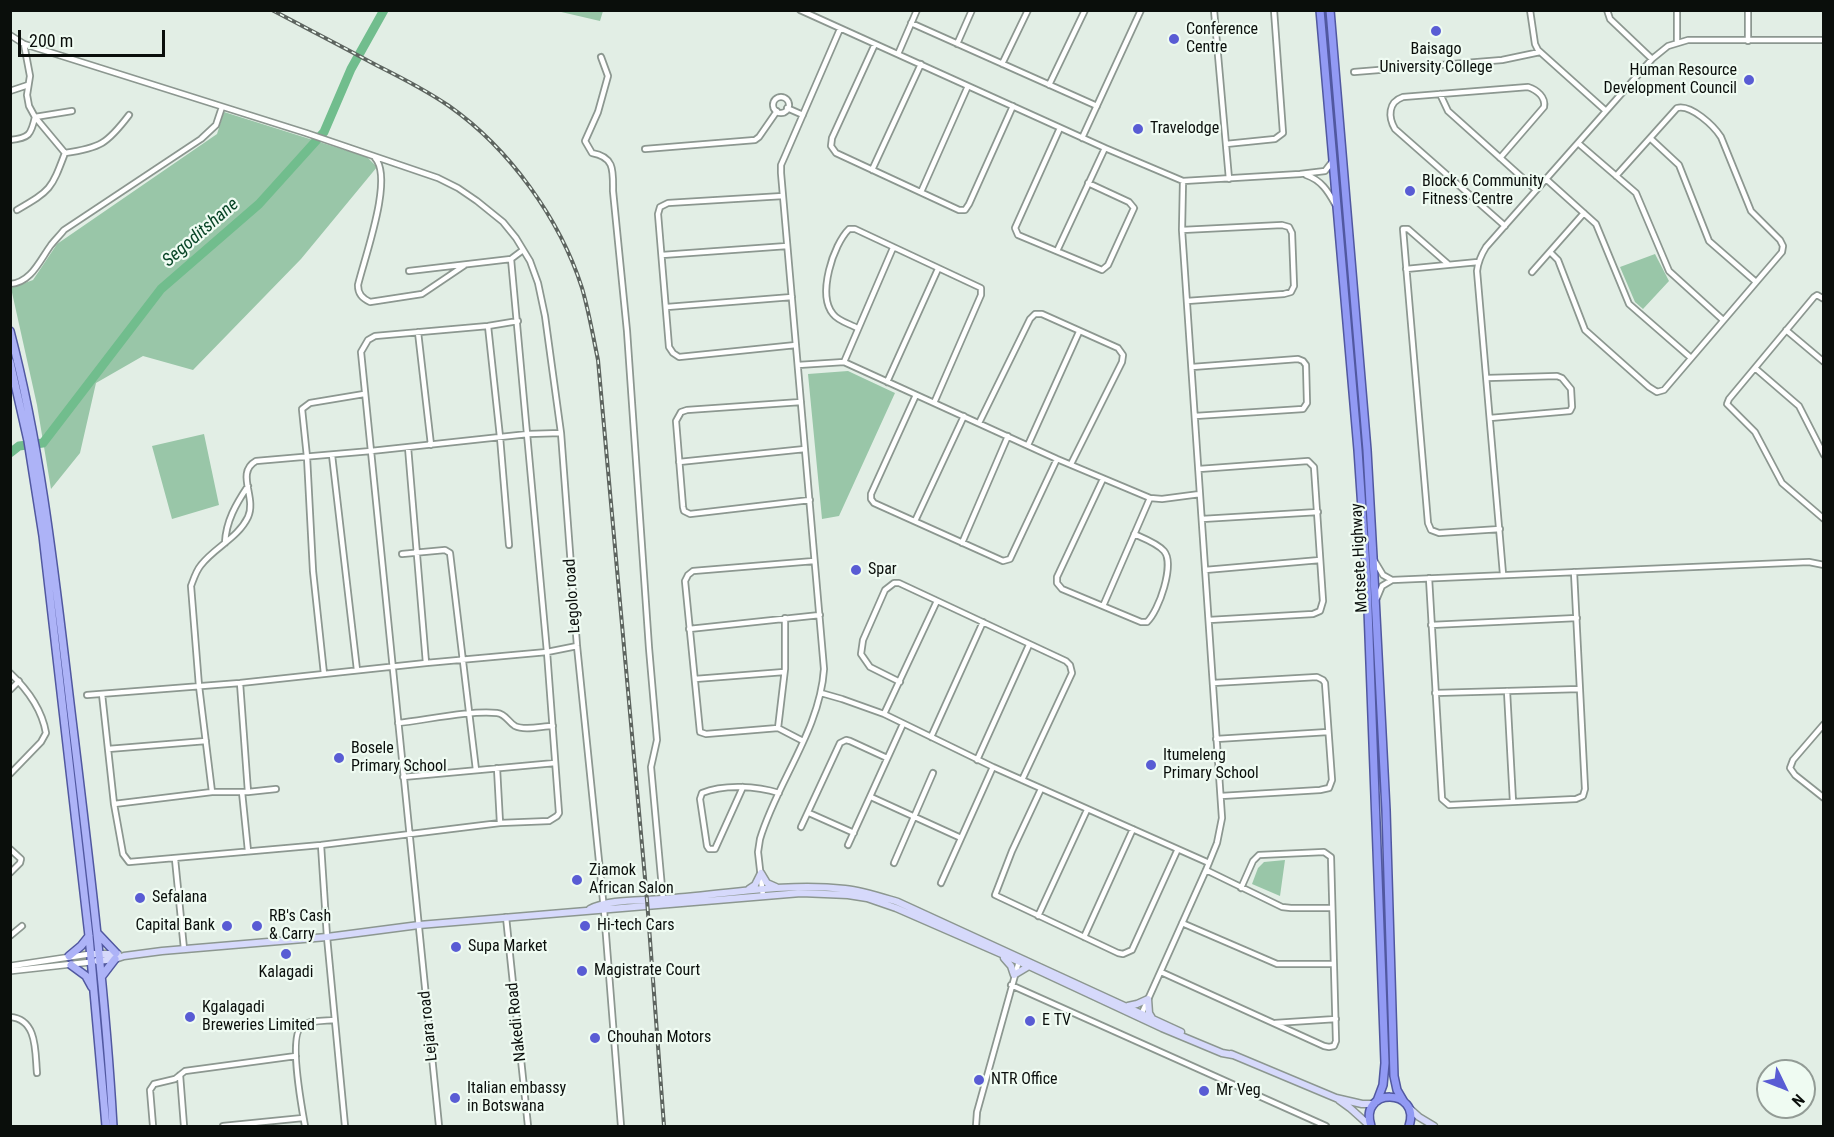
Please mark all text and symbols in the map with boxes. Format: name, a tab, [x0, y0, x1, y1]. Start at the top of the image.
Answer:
scale bar	[21, 18, 168, 56]
place label: Conference Centre	[1186, 20, 1258, 58]
marker: Baisago University College	[1429, 24, 1443, 38]
text: 200 m	[29, 30, 73, 51]
marker: Conference Centre	[1167, 32, 1181, 46]
place label: Baisago University College	[1380, 40, 1492, 78]
place label: Human Resource Development Council	[1604, 61, 1737, 99]
marker: Human Resource Development Council	[1742, 73, 1756, 87]
place label: Travelodge	[1150, 119, 1219, 139]
marker: Travelodge	[1131, 122, 1145, 136]
place label: Block 6 Community Fitness Centre	[1422, 172, 1544, 210]
marker: Block 6 Community Fitness Centre	[1403, 184, 1417, 198]
water label: Segoditshane	[158, 194, 244, 272]
street label: Motsete Highway	[1348, 503, 1372, 613]
street label: Legolo road	[561, 558, 585, 634]
place label: Spar	[868, 560, 897, 580]
marker: Spar	[849, 563, 863, 577]
place label: Bosele Primary School	[351, 739, 447, 777]
place label: Itumeleng Primary School	[1163, 746, 1259, 784]
marker: Bosele Primary School	[332, 751, 346, 765]
marker: Itumeleng Primary School	[1144, 758, 1158, 772]
place label: Ziamok African Salon	[589, 861, 674, 899]
marker: Ziamok African Salon	[570, 873, 584, 887]
place label: Sefalana	[152, 888, 207, 908]
marker: Sefalana	[133, 891, 147, 905]
place label: RB's Cash & Carry	[269, 907, 331, 945]
place label: Capital Bank	[136, 916, 215, 936]
place label: Hi-tech Cars	[597, 916, 674, 936]
marker: Capital Bank	[220, 919, 234, 933]
marker: RB's Cash & Carry	[250, 919, 264, 933]
marker: Hi-tech Cars	[578, 919, 592, 933]
place label: Supa Market	[468, 937, 547, 957]
marker: Supa Market	[449, 940, 463, 954]
marker: Kalagadi	[279, 947, 293, 961]
place label: Magistrate Court	[594, 961, 700, 981]
place label: Kalagadi	[259, 963, 313, 983]
marker: Magistrate Court	[575, 964, 589, 978]
street label: Nakedi Road	[503, 981, 531, 1063]
street label: Lejara road	[416, 990, 442, 1062]
place label: Kgalagadi Breweries Limited	[202, 998, 315, 1036]
marker: Kgalagadi Breweries Limited	[183, 1010, 197, 1024]
place label: E TV	[1042, 1011, 1071, 1031]
marker: E TV	[1023, 1014, 1037, 1028]
place label: Chouhan Motors	[607, 1028, 711, 1048]
marker: Chouhan Motors	[588, 1031, 602, 1045]
north arrow	[1756, 1059, 1816, 1119]
place label: NTR Office	[991, 1070, 1058, 1090]
marker: NTR Office	[972, 1073, 986, 1087]
place label: Italian embassy in Botswana	[467, 1079, 566, 1117]
place label: Mr Veg	[1216, 1081, 1261, 1101]
marker: Mr Veg	[1197, 1084, 1211, 1098]
text: N	[1788, 1090, 1808, 1110]
marker: Italian embassy in Botswana	[448, 1091, 462, 1105]

